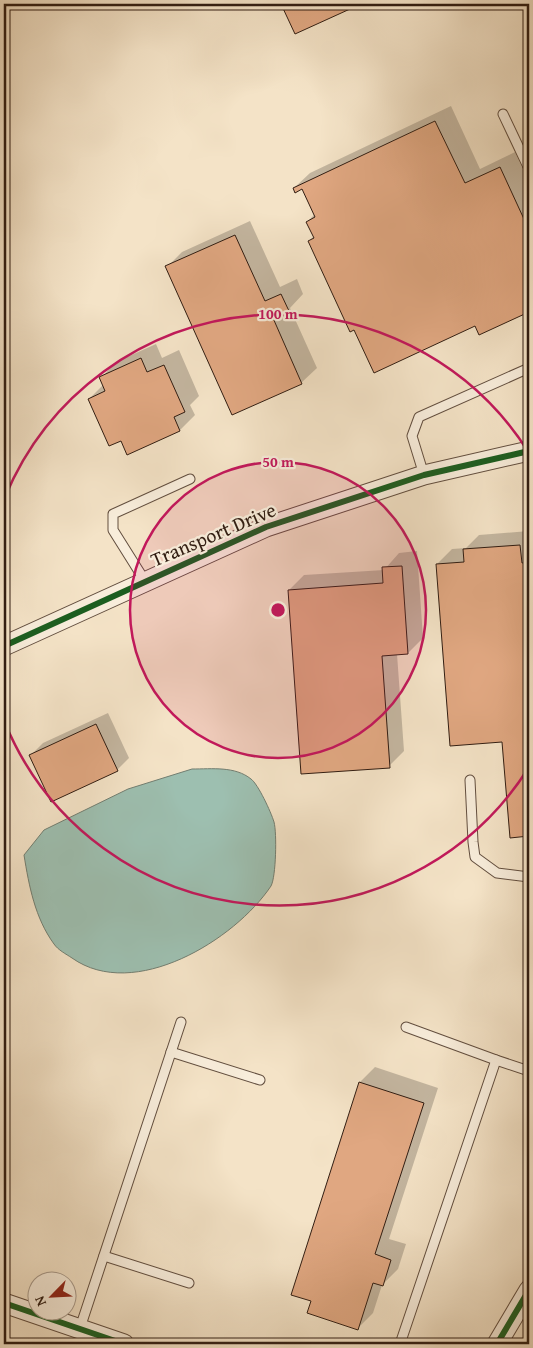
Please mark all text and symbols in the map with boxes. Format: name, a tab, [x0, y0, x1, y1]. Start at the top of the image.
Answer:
text: 100 m	[258, 303, 298, 324]
text: 50 m	[262, 451, 294, 472]
street label: Transport Drive	[146, 495, 280, 573]
centre of rings	[269, 601, 287, 619]
north arrow	[28, 1270, 78, 1320]
text: N	[29, 1292, 51, 1310]

